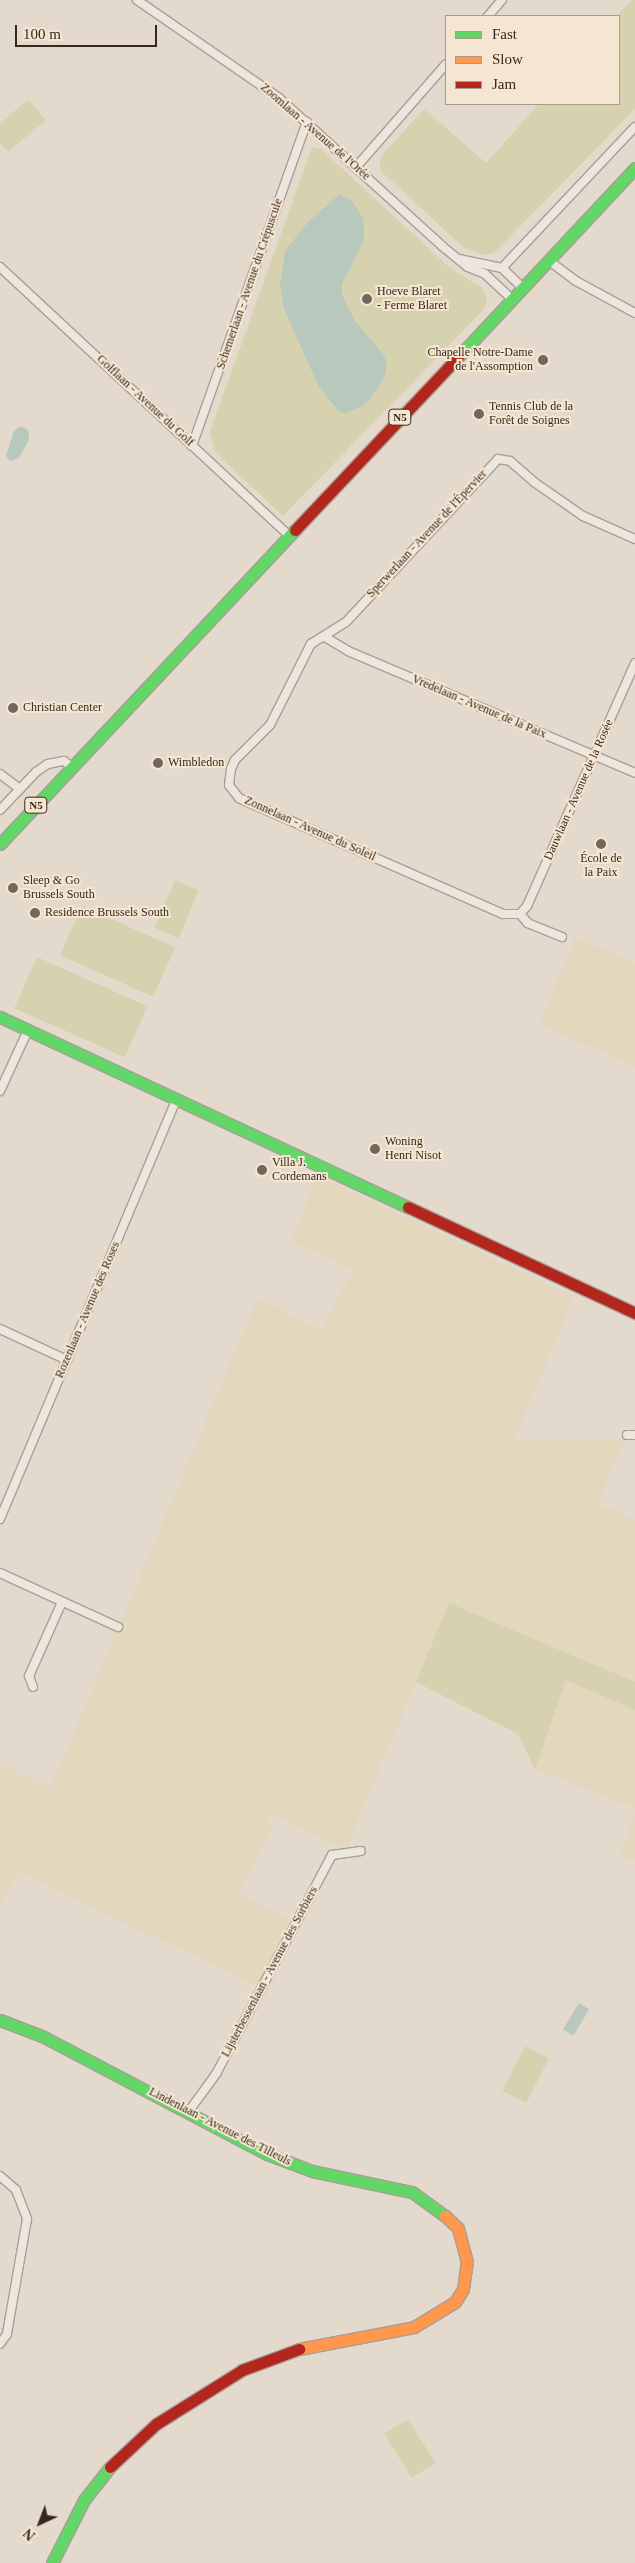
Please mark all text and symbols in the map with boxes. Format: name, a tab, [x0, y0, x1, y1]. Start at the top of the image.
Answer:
scale bar	[18, 15, 160, 47]
legend	[445, 15, 620, 105]
text: 100 m	[23, 26, 61, 42]
text: Fast	[492, 26, 517, 42]
text: Slow	[492, 51, 523, 67]
text: Jam	[492, 76, 516, 92]
street label: Zoomlaan - Avenue de l'Orée	[257, 80, 373, 184]
street label: Schemerlaan - Avenue du Crépuscule	[214, 196, 286, 372]
place label: Hoeve Blaret - Ferme Blaret	[377, 285, 447, 313]
marker: Hoeve Blaret - Ferme Blaret	[361, 293, 373, 305]
place label: Chapelle Notre-Dame de l'Assomption	[427, 346, 533, 374]
street label: Golflaan - Avenue du Golf	[93, 352, 197, 450]
marker: Chapelle Notre-Dame de l'Assomption	[537, 354, 549, 366]
place label: Tennis Club de la Forêt de Soignes	[489, 400, 573, 428]
road number: N5	[388, 408, 412, 426]
marker: Tennis Club de la Forêt de Soignes	[473, 408, 485, 420]
street label: Sperwerlaan - Avenue de l'Épervier	[364, 467, 490, 601]
street label: Vredelaan - Avenue de la Paix	[409, 672, 549, 742]
place label: Christian Center	[23, 701, 102, 715]
marker: Christian Center	[7, 702, 19, 714]
street label: Dauwlaan - Avenue de la Rosée	[541, 717, 617, 863]
place label: Wimbledon	[168, 756, 224, 770]
marker: Wimbledon	[152, 757, 164, 769]
street label: Zonnelaan - Avenue du Soleil	[242, 793, 378, 865]
road number: N5	[24, 796, 48, 814]
marker: École de la Paix	[595, 838, 607, 850]
place label: École de la Paix	[580, 852, 622, 880]
place label: Sleep & Go Brussels South	[23, 874, 95, 902]
marker: Sleep & Go Brussels South	[7, 882, 19, 894]
place label: Residence Brussels South	[45, 906, 169, 920]
marker: Residence Brussels South	[29, 907, 41, 919]
place label: Woning Henri Nisot	[385, 1135, 441, 1163]
marker: Woning Henri Nisot	[369, 1143, 381, 1155]
place label: Villa J. Cordemans	[272, 1156, 327, 1184]
marker: Villa J. Cordemans	[256, 1164, 268, 1176]
street label: Rozenlaan - Avenue des Roses	[53, 1239, 123, 1381]
street label: Lijsterbessenlaan - Avenue des Sorbiers	[219, 1884, 321, 2060]
street label: Lindenlaan - Avenue des Tilleuls	[146, 2085, 294, 2169]
north arrow	[15, 2498, 65, 2548]
text: N	[21, 2525, 38, 2543]

